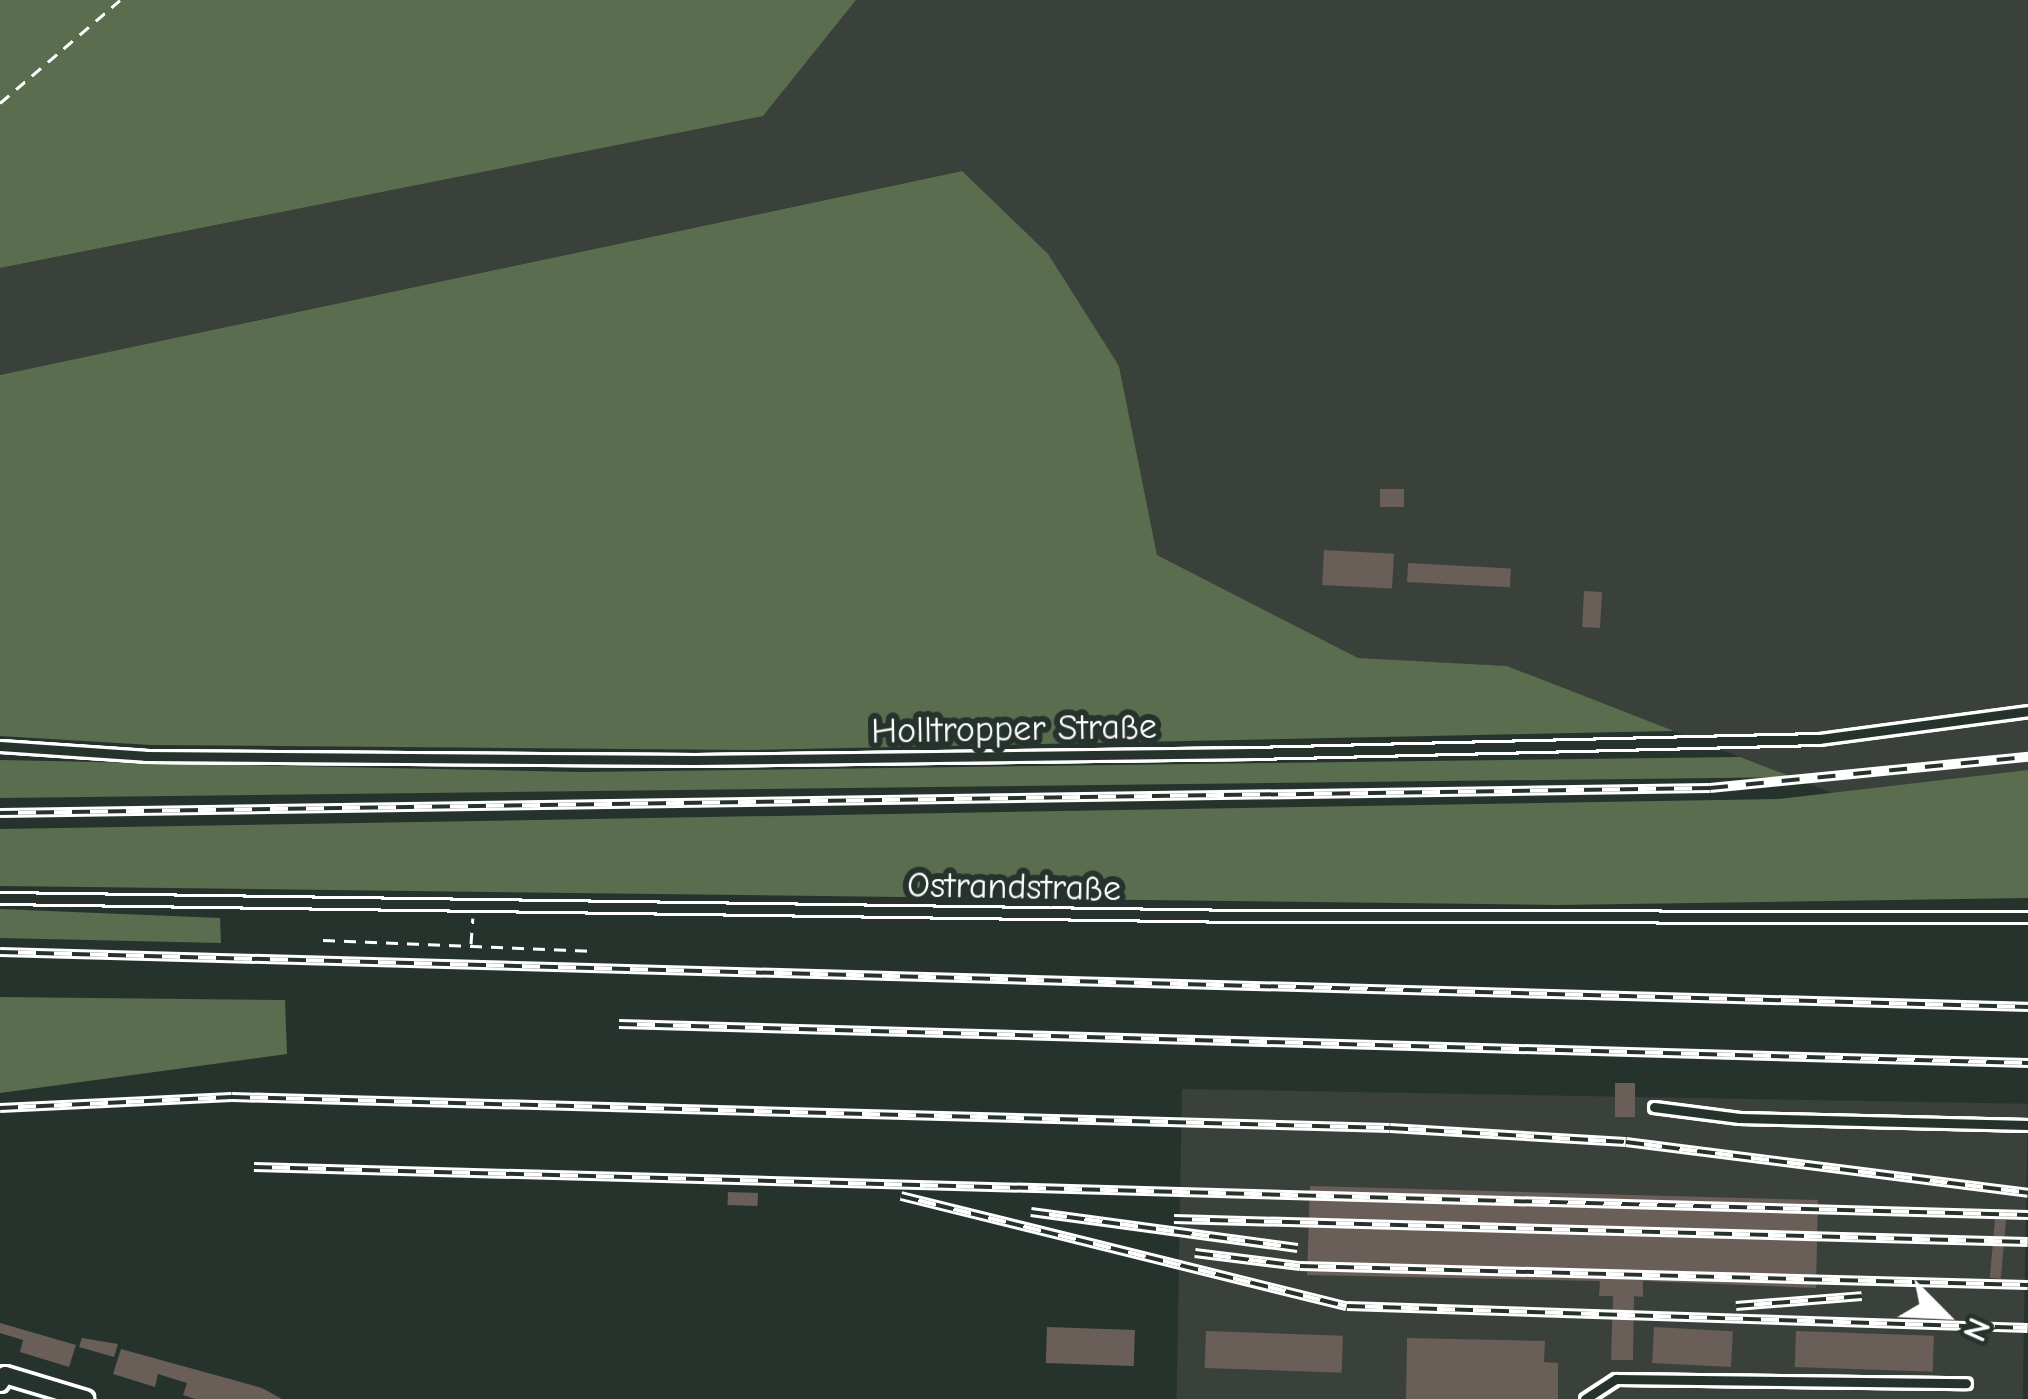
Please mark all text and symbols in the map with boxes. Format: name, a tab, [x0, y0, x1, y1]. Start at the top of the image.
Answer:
street label: Holltropper Straße	[871, 705, 1157, 753]
street label: Ostrandstraße	[907, 864, 1121, 910]
north arrow	[1884, 1255, 2004, 1375]
text: N	[1955, 1312, 1999, 1347]

